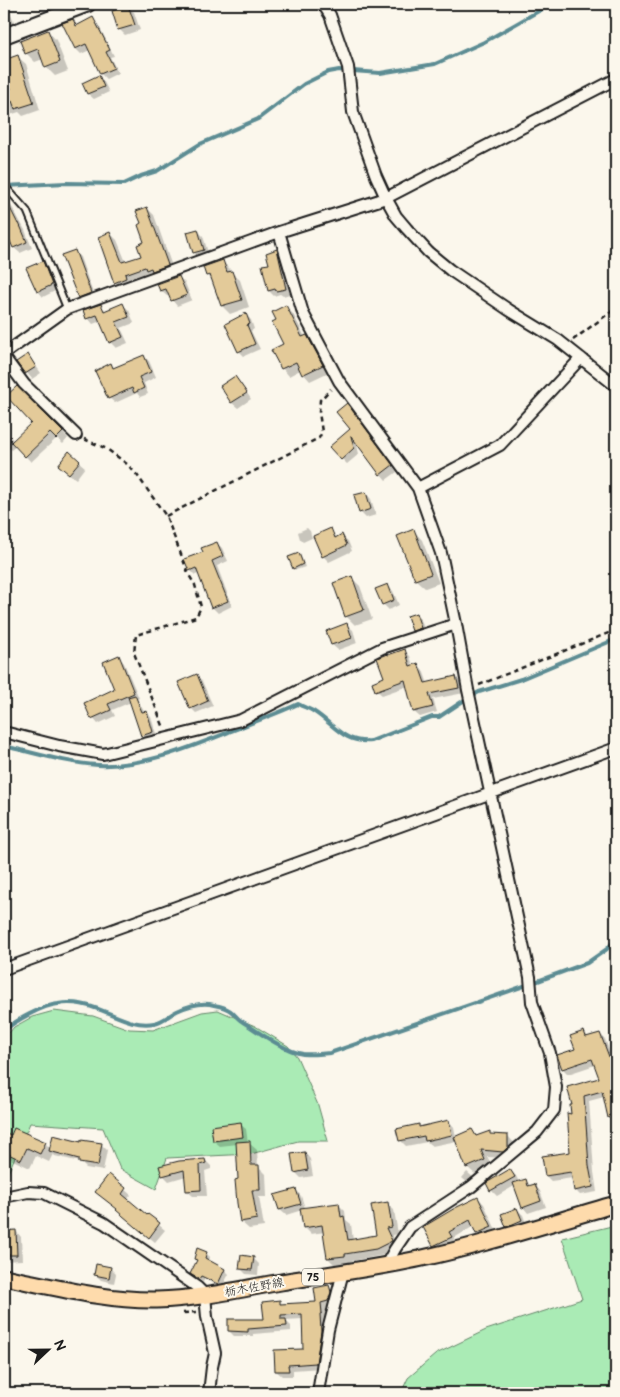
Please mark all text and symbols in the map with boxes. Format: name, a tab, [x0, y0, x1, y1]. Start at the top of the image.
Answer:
road number: 75	[302, 1268, 324, 1286]
street label: 栃木佐野線	[223, 1275, 285, 1300]
north arrow	[22, 1324, 72, 1374]
text: N	[50, 1337, 69, 1353]

